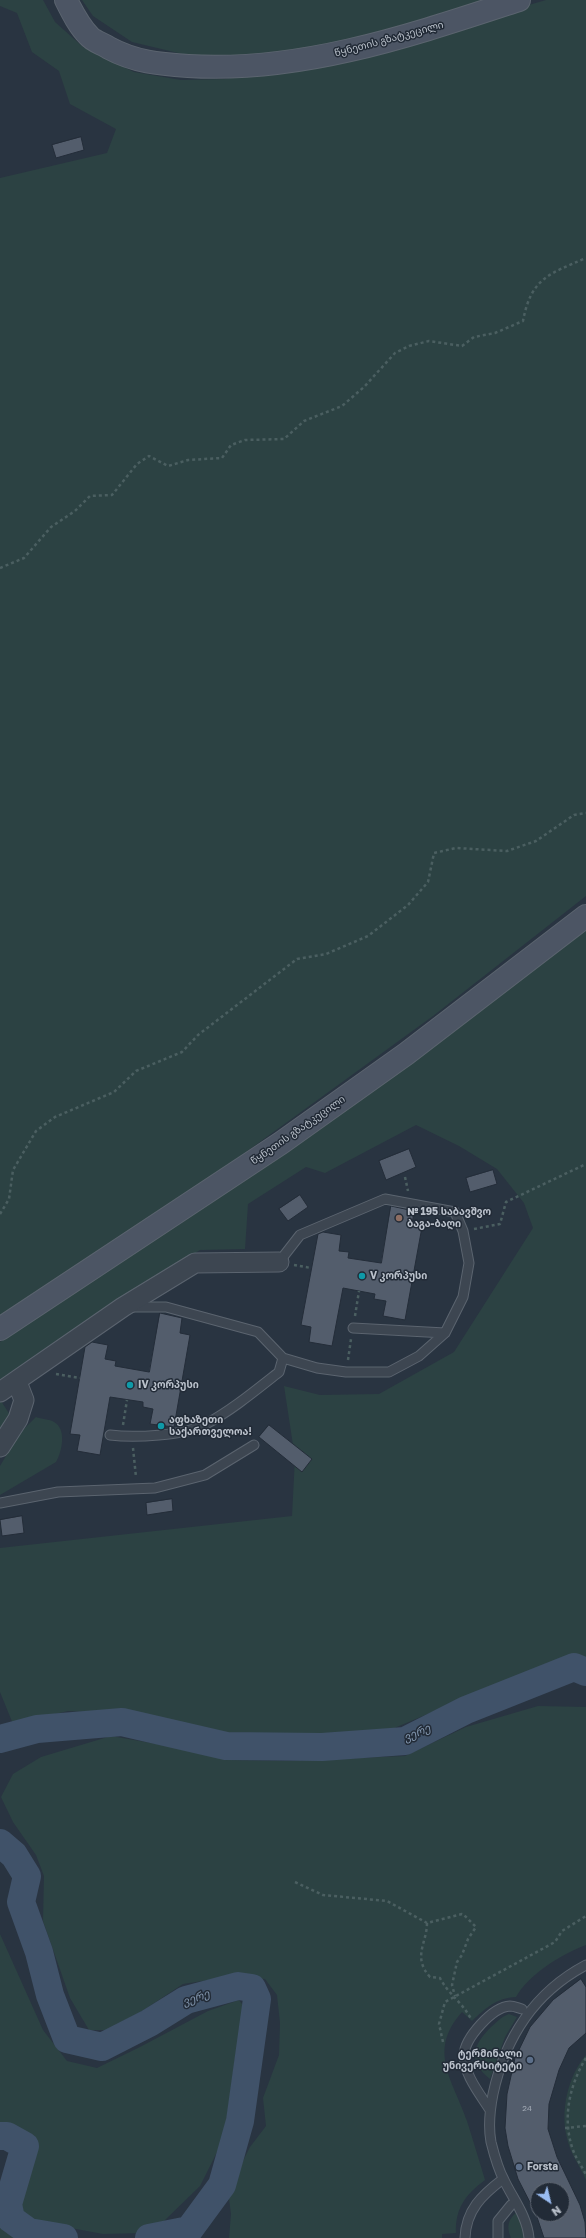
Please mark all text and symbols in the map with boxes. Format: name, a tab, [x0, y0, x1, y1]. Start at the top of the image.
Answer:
street label: წყნეთის გზატკეცილი	[333, 19, 445, 59]
street label: წყნეთის გზატკეცილი	[249, 1093, 347, 1167]
place label: № 195 საბავშვო ბაგა-ბაღი	[407, 1206, 491, 1230]
marker: № 195 საბავშვო ბაგა-ბაღი	[394, 1213, 404, 1223]
place label: V კორპუსი	[370, 1270, 427, 1282]
marker: V კორპუსი	[357, 1271, 367, 1281]
place label: IV კორპუსი	[138, 1379, 199, 1391]
marker: IV კორპუსი	[125, 1380, 135, 1390]
place label: აფხაზეთი საქართველოა!	[169, 1414, 252, 1438]
marker: აფხაზეთი საქართველოა!	[156, 1421, 166, 1431]
water label: ვერე	[402, 1721, 432, 1745]
water label: ვერე	[181, 1987, 211, 2009]
place label: ტერმინალი უნივერსიტეტი	[443, 2048, 522, 2072]
marker: ტერმინალი უნივერსიტეტი	[525, 2055, 535, 2065]
house number: 24	[522, 2103, 532, 2113]
place label: Forsta	[527, 2161, 558, 2173]
marker: Forsta	[514, 2162, 524, 2172]
north arrow	[530, 2182, 570, 2222]
text: N	[549, 2204, 564, 2219]

